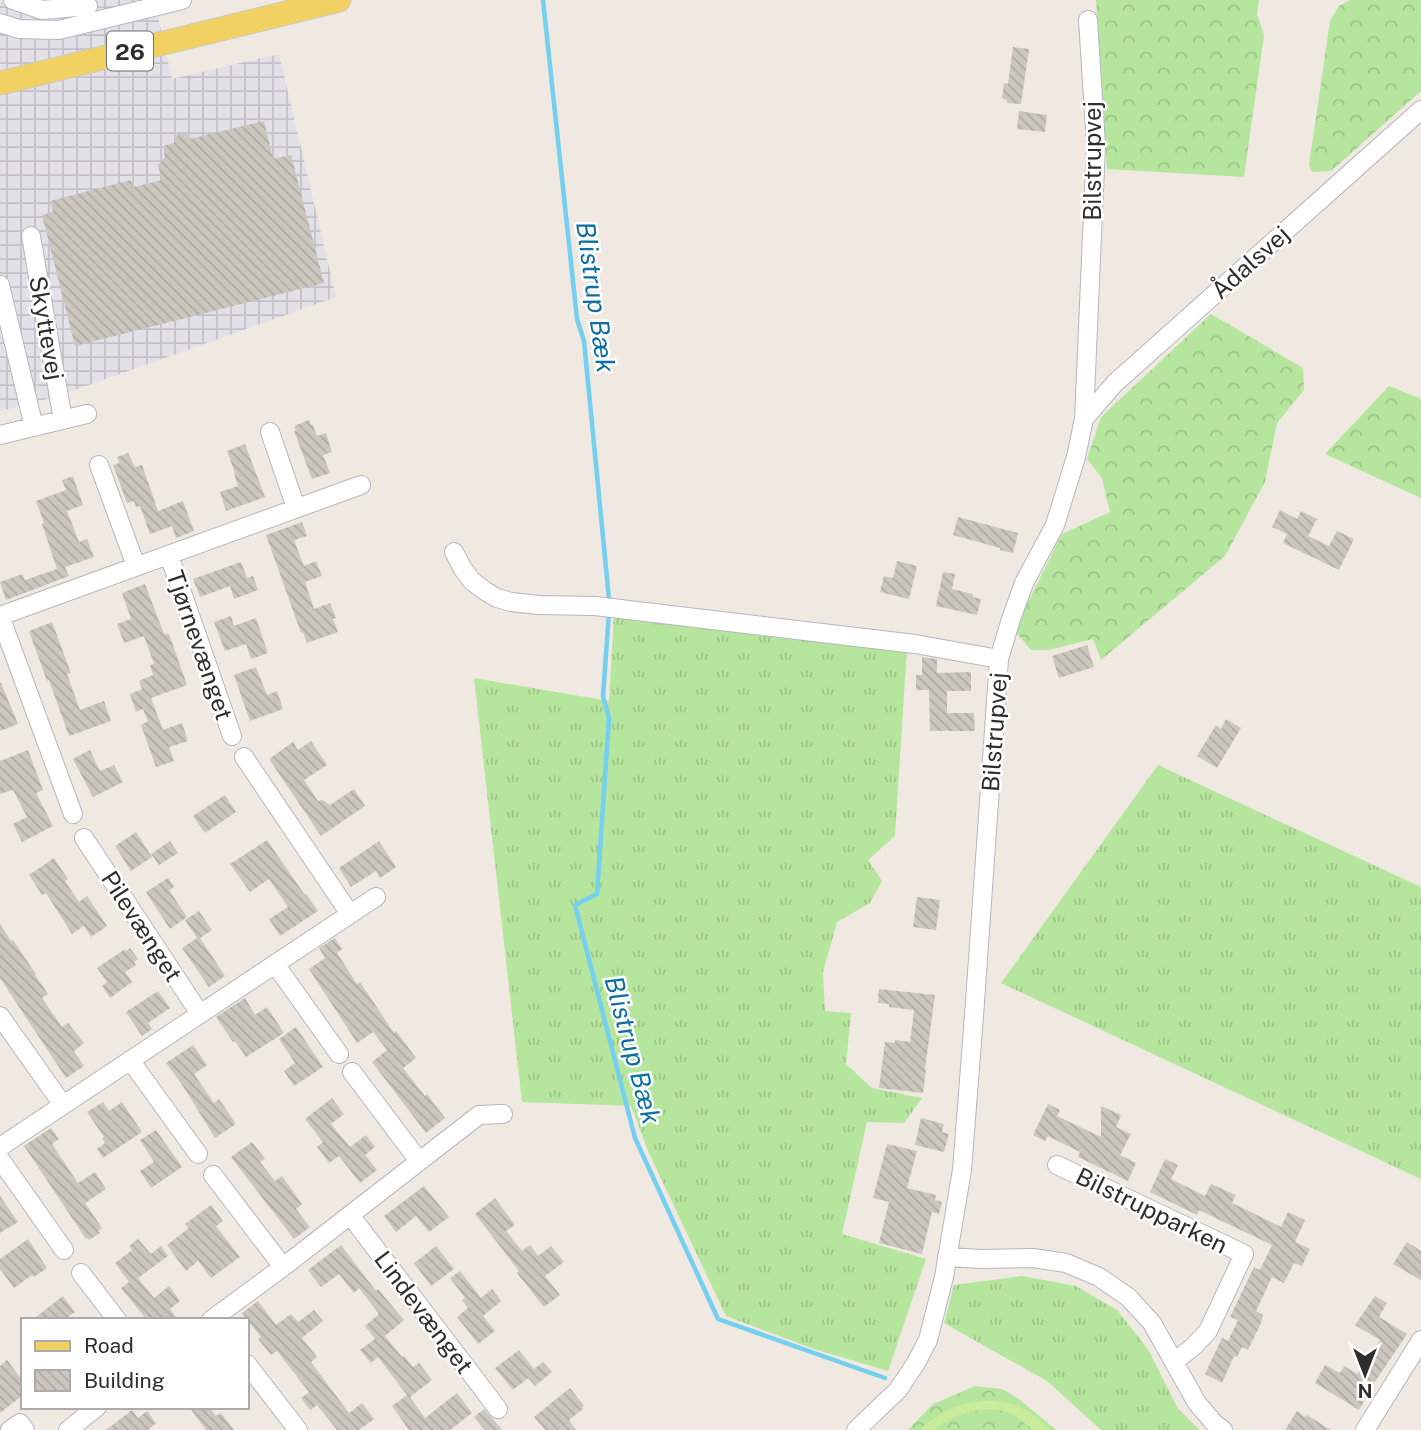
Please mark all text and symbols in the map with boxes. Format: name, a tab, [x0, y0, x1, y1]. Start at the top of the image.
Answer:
road number: 26	[107, 32, 153, 70]
street label: Bilstrupvej	[1078, 101, 1106, 221]
street label: Ådalsvej	[1205, 219, 1295, 304]
water label: Blistrup Bæk	[570, 220, 622, 374]
street label: Skyttevej	[24, 274, 70, 382]
street label: Tjørnevænget	[161, 567, 239, 723]
street label: Bilstrupvej	[976, 671, 1012, 793]
street label: Pilevænget	[96, 866, 188, 986]
water label: Blistrup Bæk	[598, 973, 668, 1127]
street label: Bilstrupparken	[1072, 1161, 1232, 1259]
street label: Lindevænget	[369, 1245, 479, 1379]
legend	[21, 1318, 248, 1409]
text: Road	[84, 1333, 134, 1358]
north arrow	[1330, 1339, 1400, 1409]
text: Building	[84, 1368, 165, 1393]
text: N	[1358, 1380, 1372, 1402]

